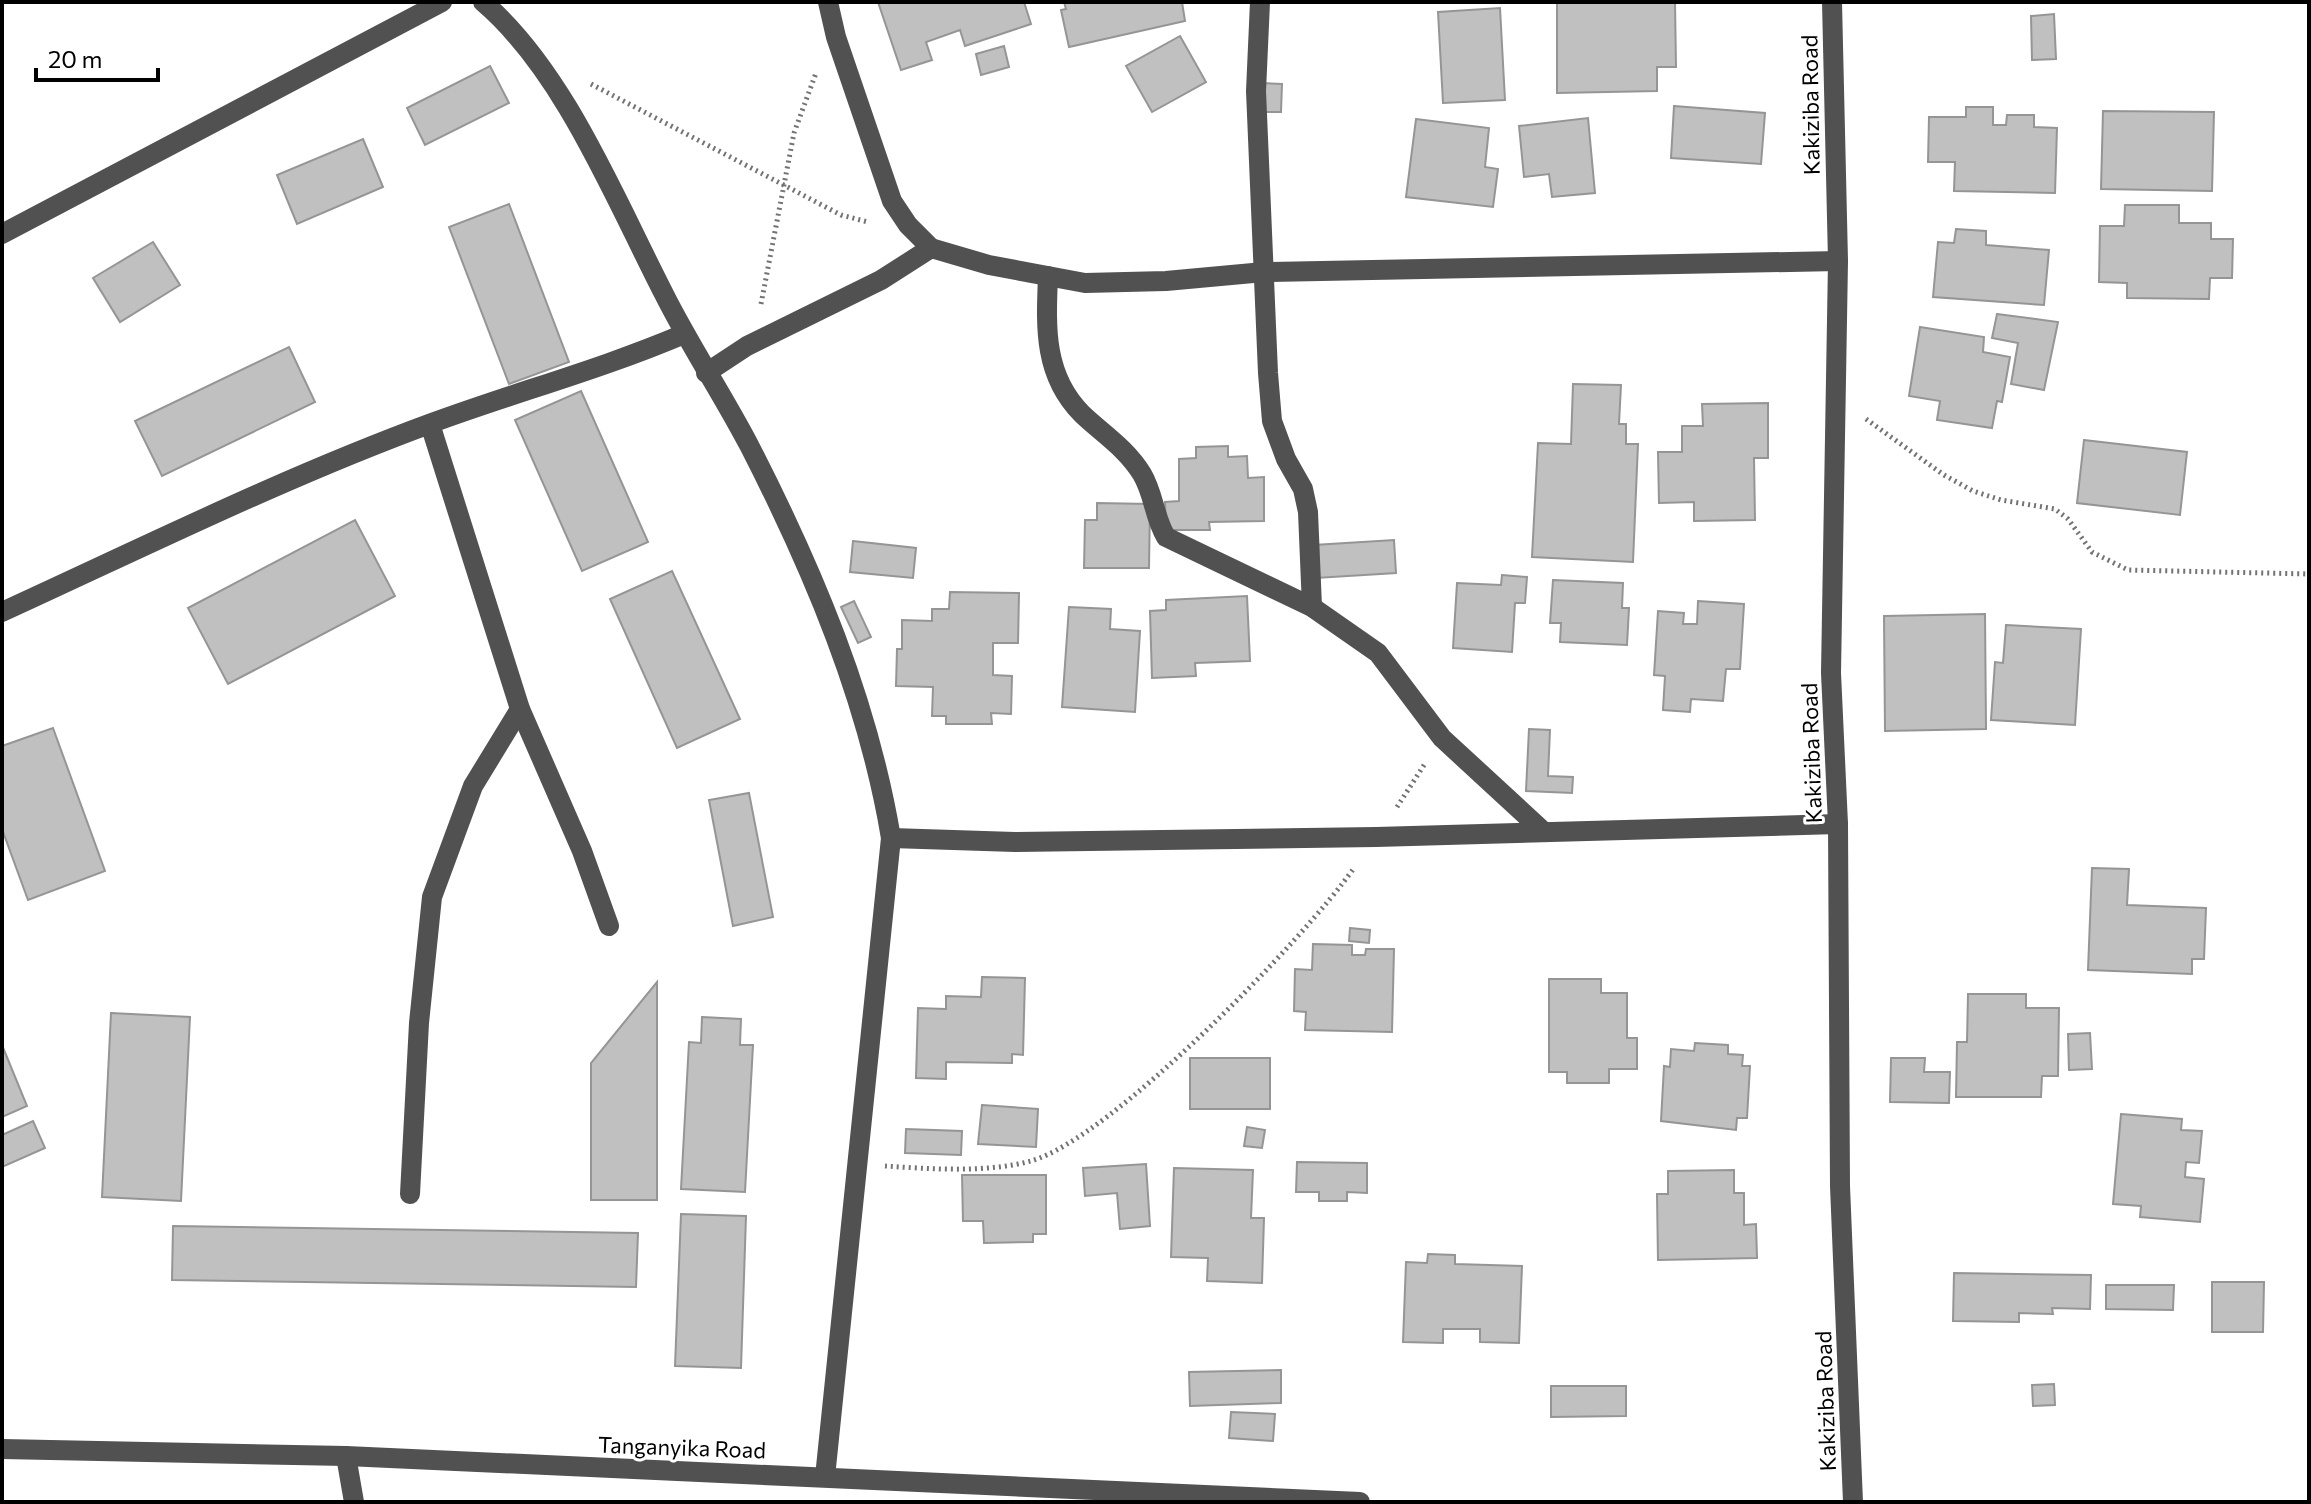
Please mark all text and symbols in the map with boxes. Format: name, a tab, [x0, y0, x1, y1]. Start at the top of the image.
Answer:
scale bar	[36, 32, 158, 82]
street label: Kakiziba Road	[1795, 35, 1825, 175]
text: 20 m	[48, 44, 102, 73]
street label: Kakiziba Road	[1795, 682, 1827, 824]
street label: Kakiziba Road	[1809, 1330, 1841, 1472]
street label: Tanganyika Road	[598, 1431, 766, 1463]

